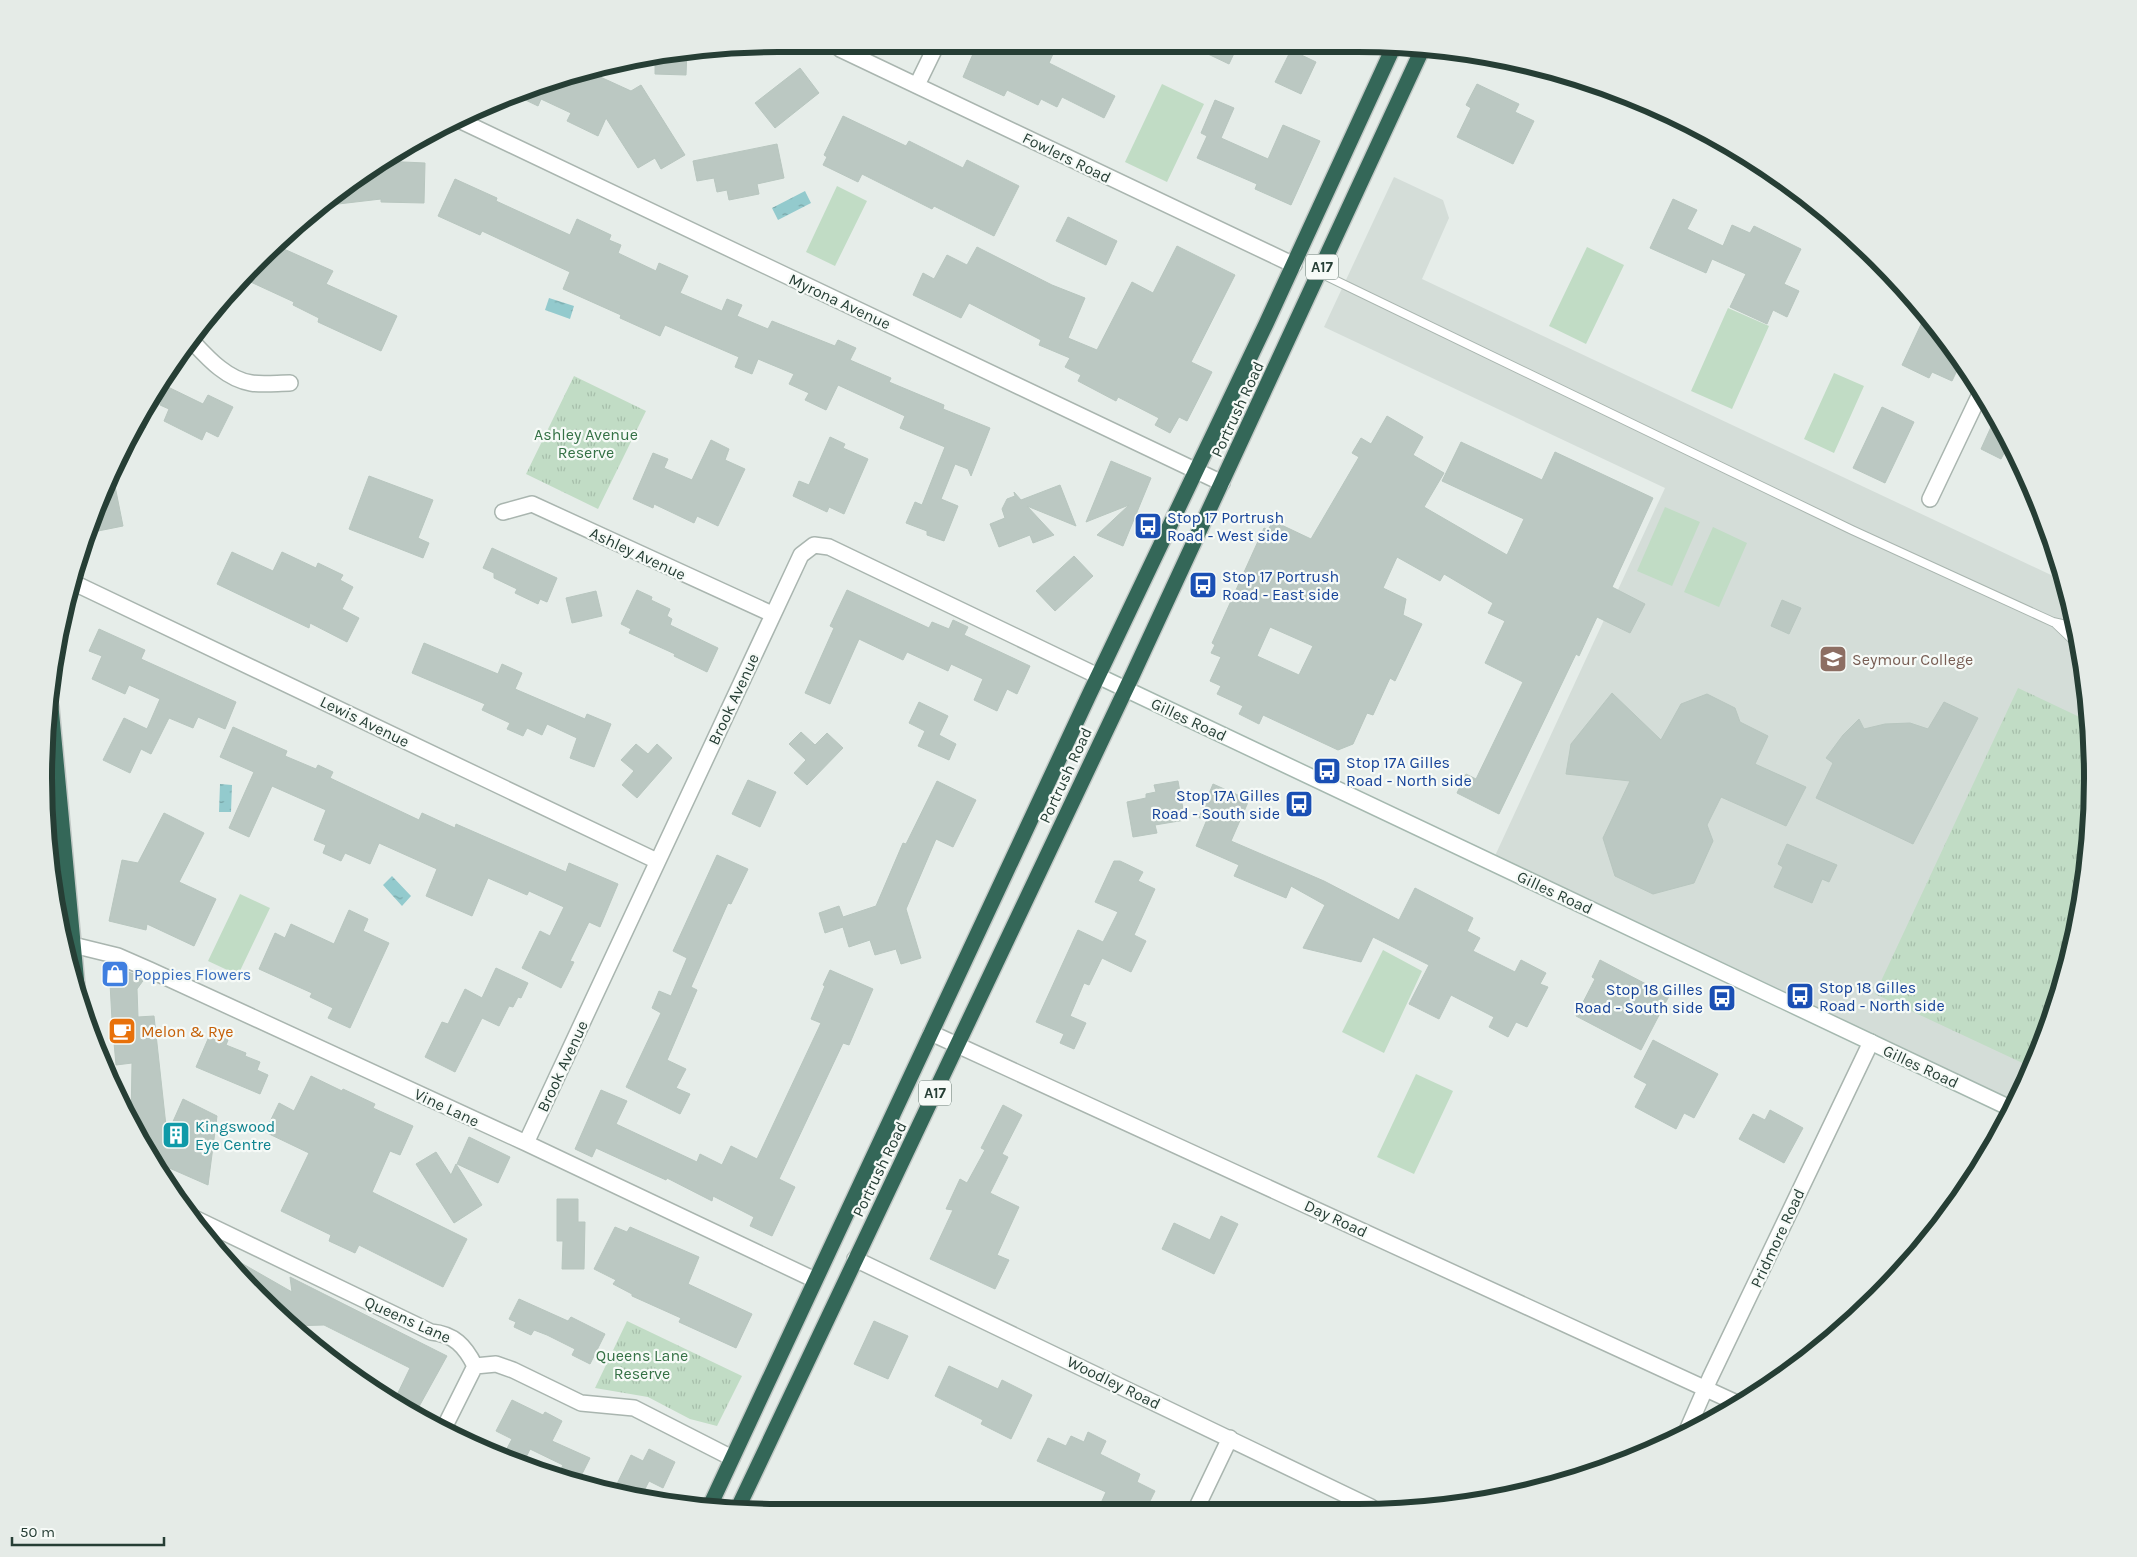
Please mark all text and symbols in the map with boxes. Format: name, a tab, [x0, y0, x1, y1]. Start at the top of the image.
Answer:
street label: Fowlers Road	[1020, 128, 1114, 187]
road number: A17	[1306, 254, 1338, 280]
street label: Myrona Avenue	[786, 270, 894, 333]
street label: Portrush Road	[1207, 358, 1268, 460]
park label: Ashley Avenue Reserve	[534, 425, 638, 462]
place label: Stop 17 Portrush Road - West side	[1167, 508, 1288, 545]
bus stop icon: Stop 17 Portrush Road - West side	[1133, 511, 1163, 541]
street label: Ashley Avenue	[587, 523, 689, 584]
place label: Stop 17 Portrush Road - East side	[1222, 567, 1339, 604]
bus stop icon: Stop 17 Portrush Road - East side	[1188, 570, 1218, 600]
school or university icon: Seymour College	[1818, 644, 1848, 674]
street label: Brook Avenue	[704, 650, 763, 748]
place label: Seymour College	[1852, 650, 1973, 669]
street label: Lewis Avenue	[317, 692, 413, 751]
street label: Gilles Road	[1148, 694, 1230, 745]
street label: Portrush Road	[1035, 724, 1096, 826]
place label: Stop 17A Gilles Road - North side	[1346, 753, 1472, 790]
bus stop icon: Stop 17A Gilles Road - North side	[1312, 756, 1342, 786]
place label: Stop 17A Gilles Road - South side	[1152, 786, 1280, 823]
bus stop icon: Stop 17A Gilles Road - South side	[1284, 789, 1314, 819]
street label: Gilles Road	[1514, 867, 1596, 918]
shop icon: Poppies Flowers	[100, 959, 130, 989]
place label: Poppies Flowers	[134, 965, 251, 984]
place label: Stop 18 Gilles Road - North side	[1819, 978, 1945, 1015]
place label: Stop 18 Gilles Road - South side	[1575, 980, 1703, 1017]
bus stop icon: Stop 18 Gilles Road - North side	[1785, 981, 1815, 1011]
bus stop icon: Stop 18 Gilles Road - South side	[1707, 983, 1737, 1013]
cafe icon: Melon & Rye	[107, 1016, 137, 1046]
street label: Brook Avenue	[533, 1017, 592, 1115]
place label: Melon & Rye	[141, 1022, 233, 1041]
street label: Gilles Road	[1880, 1041, 1962, 1092]
road number: A17	[919, 1080, 951, 1106]
street label: Vine Lane	[411, 1084, 482, 1131]
place label: Kingswood Eye Centre	[195, 1117, 275, 1154]
street label: Portrush Road	[848, 1119, 911, 1220]
building icon: Kingswood Eye Centre	[161, 1120, 191, 1150]
street label: Pridmore Road	[1746, 1186, 1809, 1291]
street label: Day Road	[1301, 1196, 1370, 1241]
street label: Queens Lane	[362, 1292, 454, 1347]
park label: Queens Lane Reserve	[596, 1346, 688, 1383]
street label: Woodley Road	[1064, 1352, 1164, 1413]
scale bar	[12, 1514, 165, 1546]
text: 50 m	[20, 1523, 55, 1541]

